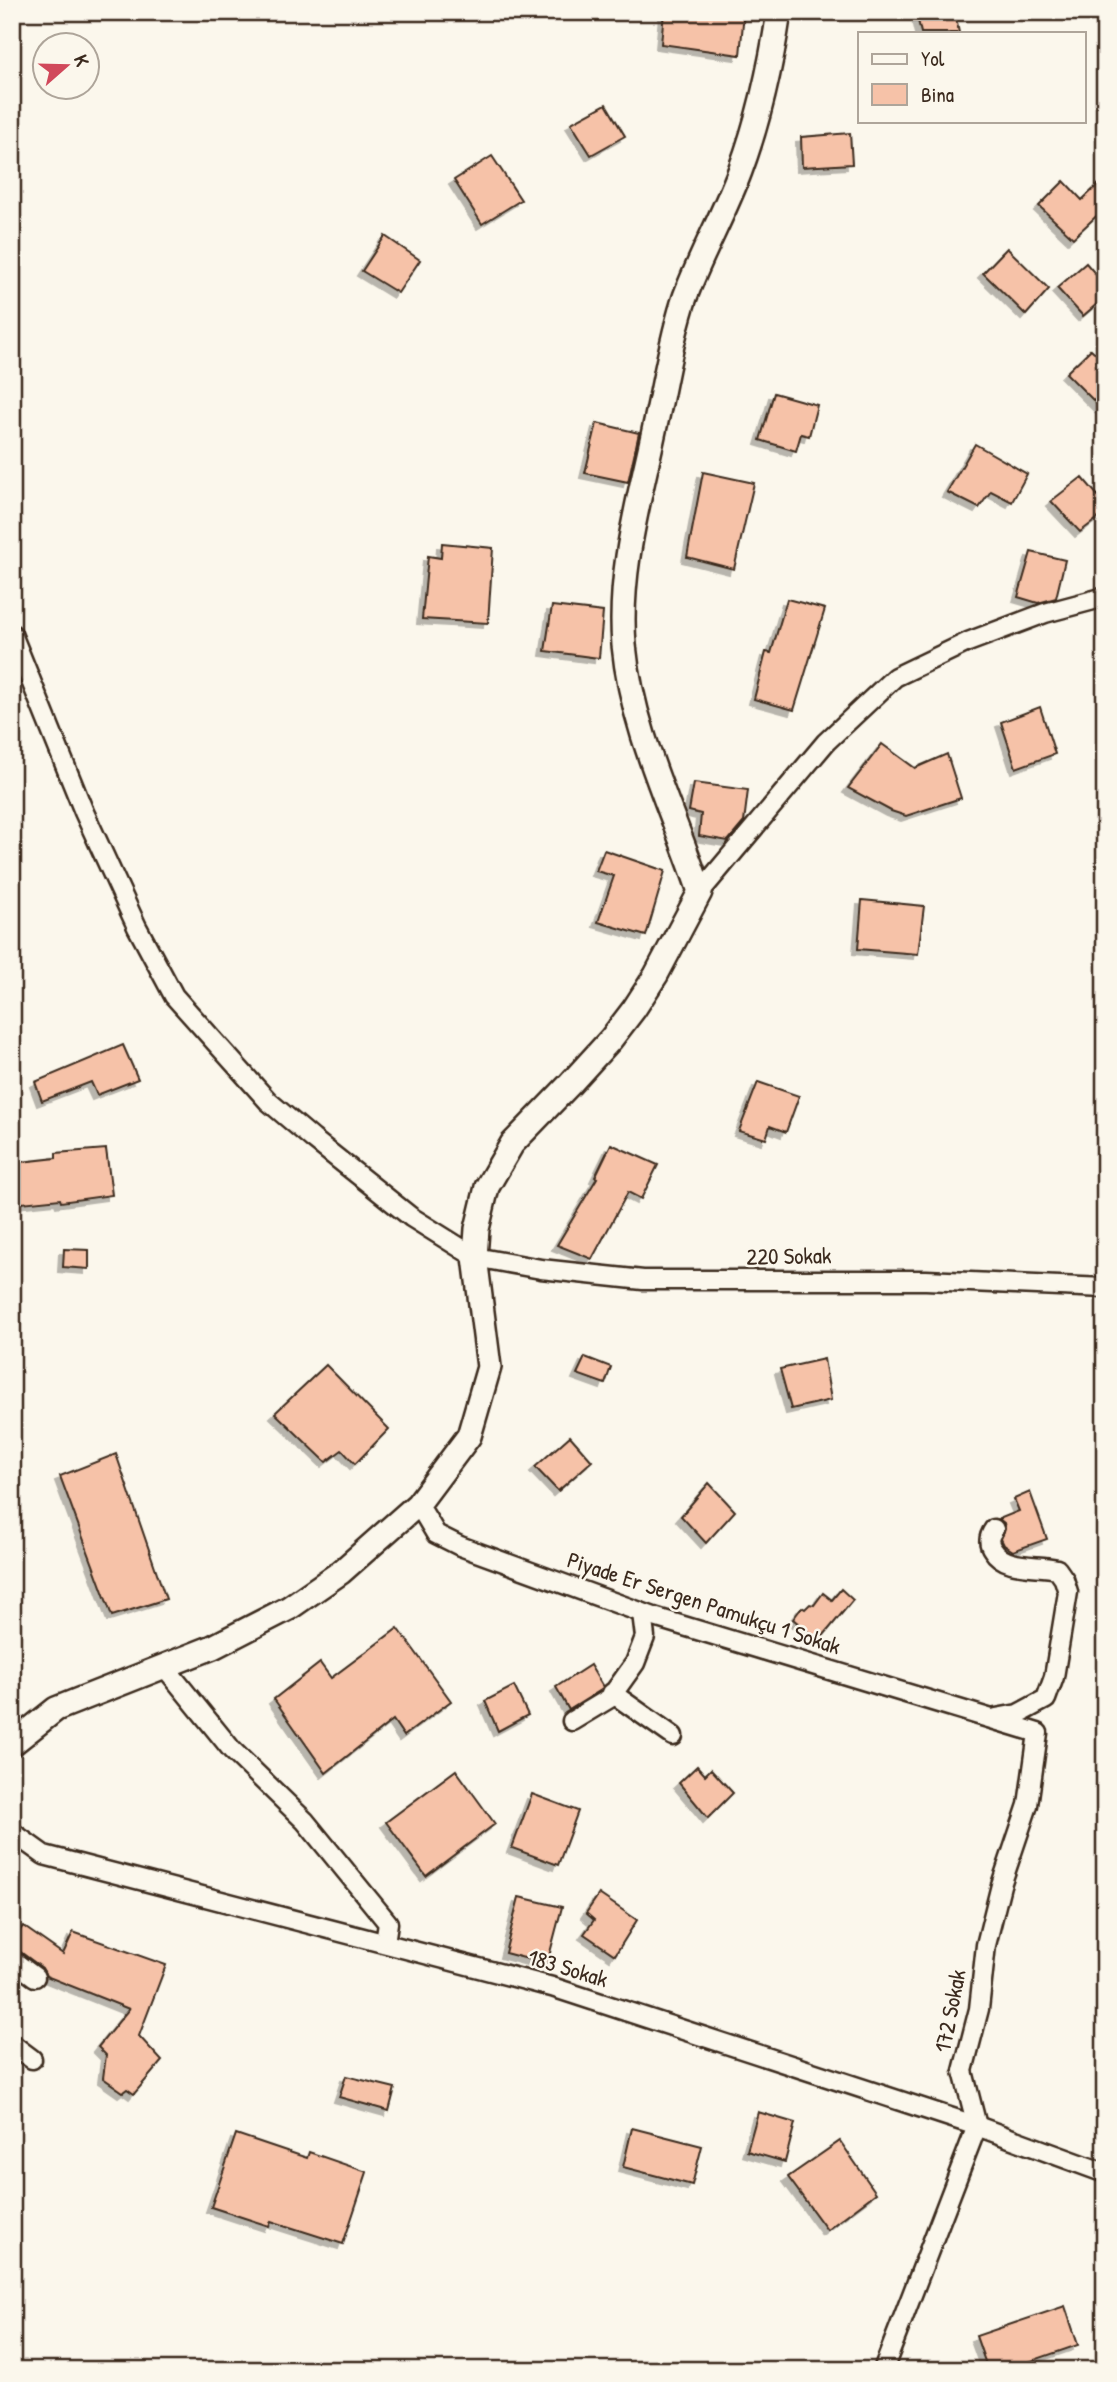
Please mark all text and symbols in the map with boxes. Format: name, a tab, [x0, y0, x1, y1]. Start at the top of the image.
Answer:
north arrow	[32, 32, 102, 102]
legend	[858, 32, 1086, 122]
text: Yol	[921, 44, 945, 73]
text: K	[68, 51, 96, 69]
text: Bina	[921, 80, 954, 109]
street label: 220 Sokak	[746, 1239, 832, 1272]
street label: Piyade Er Sergen Pamukçu 1 Sokak	[563, 1544, 845, 1662]
street label: 183 Sokak	[524, 1941, 612, 1994]
street label: 172 Sokak	[926, 1966, 973, 2055]

